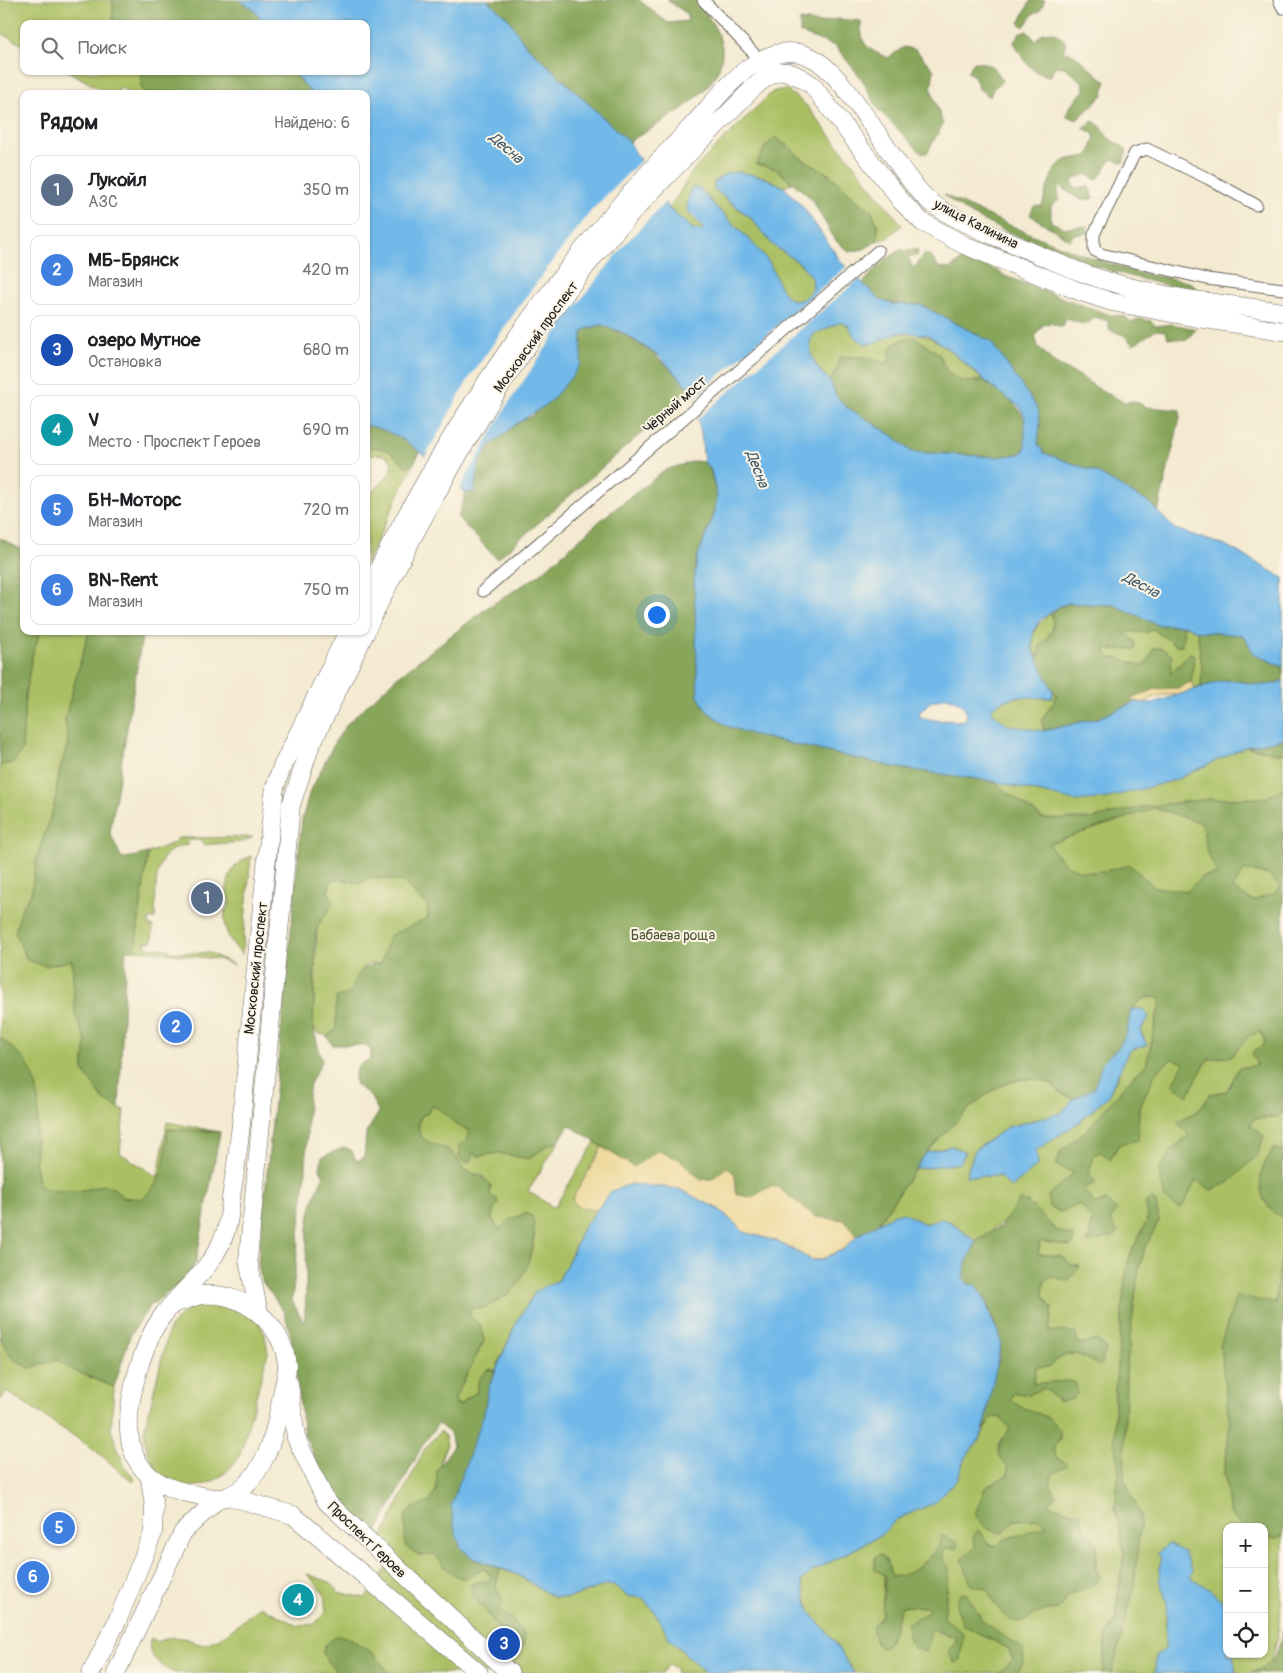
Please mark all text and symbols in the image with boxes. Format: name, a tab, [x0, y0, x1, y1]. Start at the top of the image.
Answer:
search box	[20, 20, 370, 75]
icon: search	[38, 34, 66, 62]
text: Поиск	[78, 36, 128, 60]
text: Рядом	[40, 109, 98, 136]
text: Найдено: 6	[274, 113, 350, 133]
water label: Десна	[484, 128, 528, 168]
text: Лукойл	[88, 168, 147, 192]
text: 1	[54, 180, 60, 200]
text: 350 m	[303, 180, 349, 200]
text: АЗС	[88, 192, 118, 212]
street label: улица Калинина	[930, 195, 1021, 253]
text: МБ-Брянск	[88, 248, 179, 272]
text: 2	[53, 260, 61, 280]
text: 420 m	[302, 260, 349, 280]
text: Магазин	[88, 272, 143, 292]
street label: Московский проспект	[490, 278, 582, 396]
text: озеро Мутное	[88, 328, 200, 352]
text: 3	[53, 340, 61, 360]
text: 680 m	[303, 340, 349, 360]
text: Остановка	[88, 352, 162, 372]
street label: Чёрный мост	[640, 373, 710, 437]
text: V	[88, 408, 99, 432]
text: 4	[52, 420, 62, 440]
text: 690 m	[303, 420, 349, 440]
text: Место · Проспект Героев	[88, 432, 261, 452]
water label: Десна	[741, 447, 773, 491]
text: БН-Моторс	[88, 488, 182, 512]
text: 5	[53, 500, 61, 520]
text: 720 m	[303, 500, 349, 520]
text: Магазин	[88, 512, 143, 532]
water label: Десна	[1119, 567, 1163, 603]
text: BN-Rent	[88, 568, 158, 592]
text: 6	[52, 580, 62, 600]
text: 750 m	[303, 580, 349, 600]
text: Магазин	[88, 592, 143, 612]
your location	[644, 602, 670, 628]
pin: 1	[191, 879, 223, 917]
street label: Московский проспект	[241, 901, 271, 1035]
park label: Бабаева роща	[631, 927, 715, 944]
pin: 2	[160, 1008, 192, 1046]
street label: Проспект Героев	[324, 1498, 410, 1582]
pin: 5	[43, 1509, 75, 1547]
map controls	[1223, 1523, 1268, 1658]
button: +	[1223, 1523, 1268, 1568]
pin: 6	[17, 1558, 49, 1596]
button: −	[1223, 1568, 1268, 1613]
pin: 4	[282, 1581, 314, 1619]
button: locate	[1223, 1613, 1268, 1658]
pin: 3	[488, 1625, 520, 1663]

